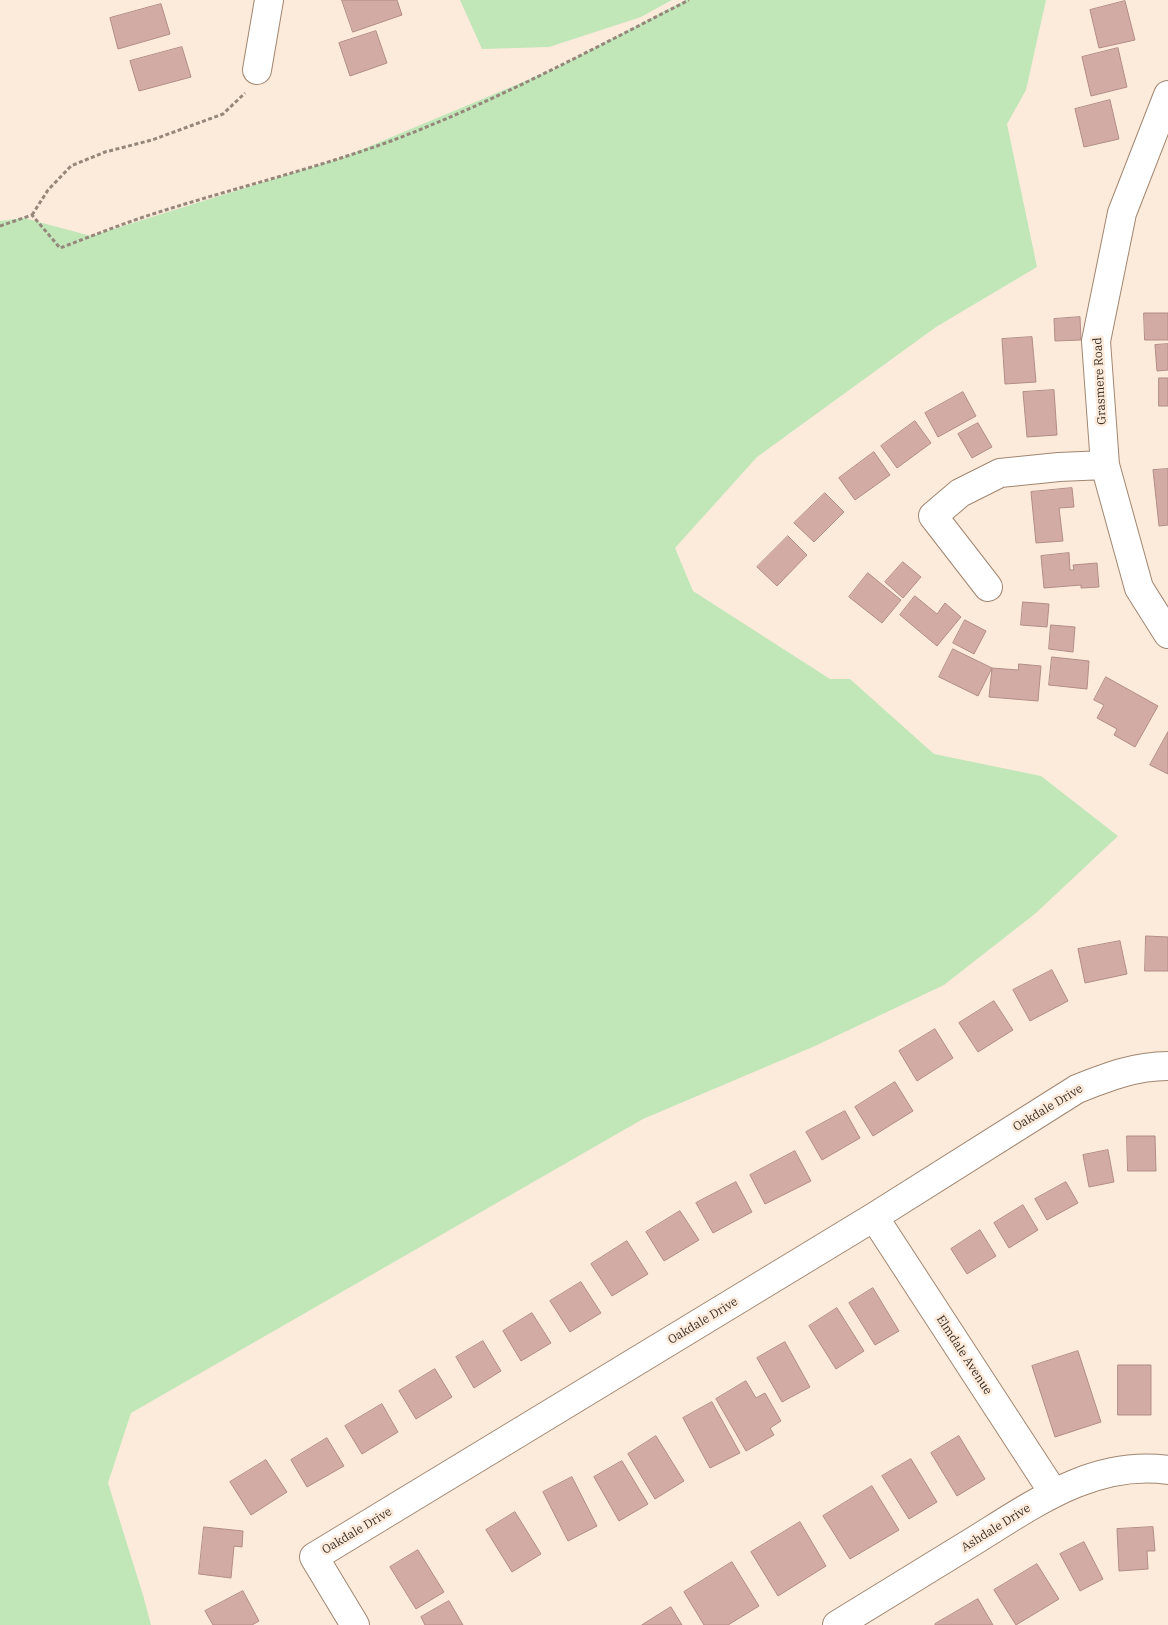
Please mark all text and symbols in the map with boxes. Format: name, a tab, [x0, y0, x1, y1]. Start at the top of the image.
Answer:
street label: Grasmere Road	[1091, 337, 1109, 425]
street label: Oakdale Drive	[1010, 1082, 1086, 1134]
street label: Oakdale Drive	[665, 1295, 741, 1347]
street label: Elmdale Avenue	[933, 1313, 995, 1397]
street label: Ashdale Drive	[959, 1501, 1033, 1555]
street label: Oakdale Drive	[319, 1505, 395, 1557]

